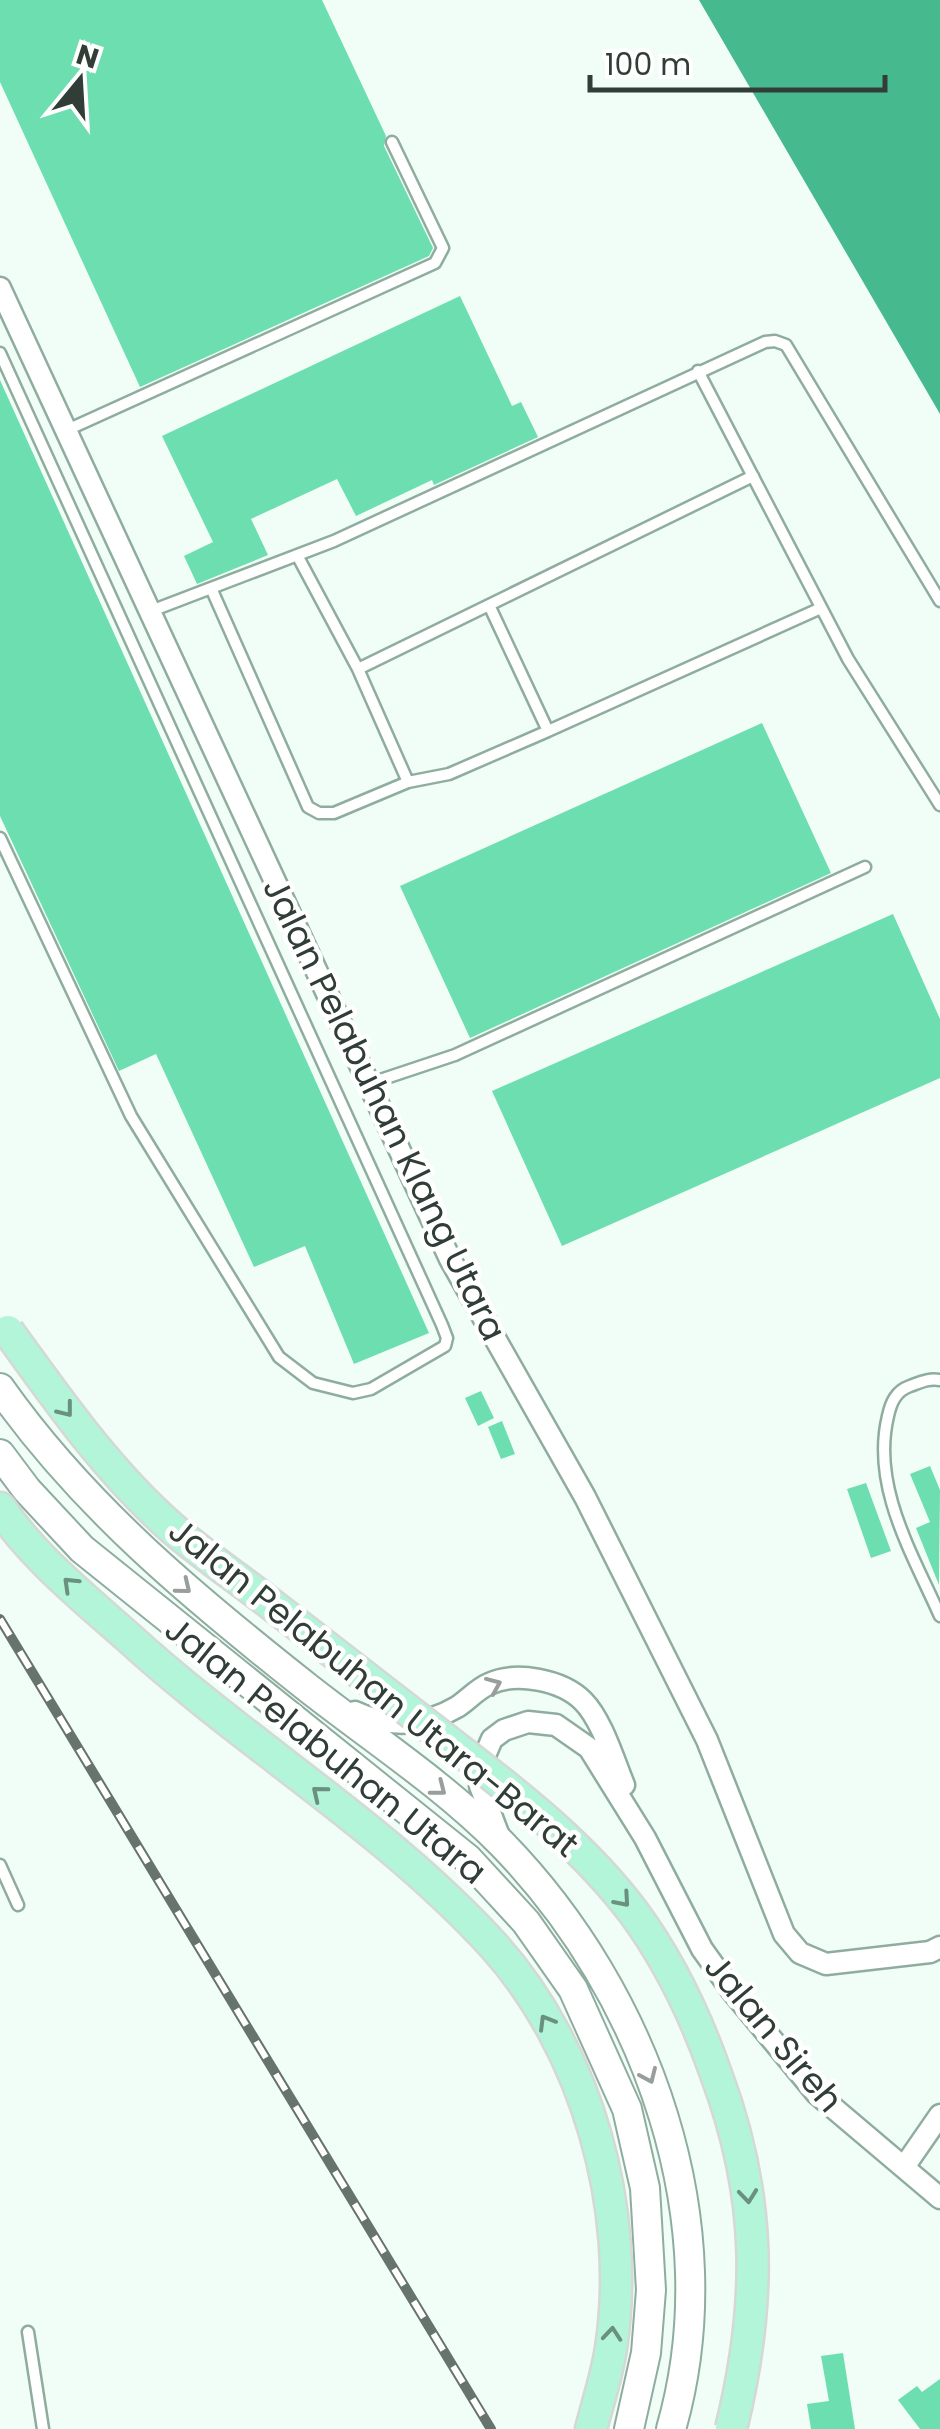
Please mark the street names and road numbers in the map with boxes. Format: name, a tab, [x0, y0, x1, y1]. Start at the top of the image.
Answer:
street label: Jalan Pelabuhan Klang Utara	[251, 869, 519, 1349]
street label: Jalan Pelabuhan Utara-Barat	[161, 1509, 587, 1865]
street label: Jalan Pelabuhan Utara	[157, 1607, 495, 1893]
street label: Jalan Sireh	[693, 1944, 855, 2122]

